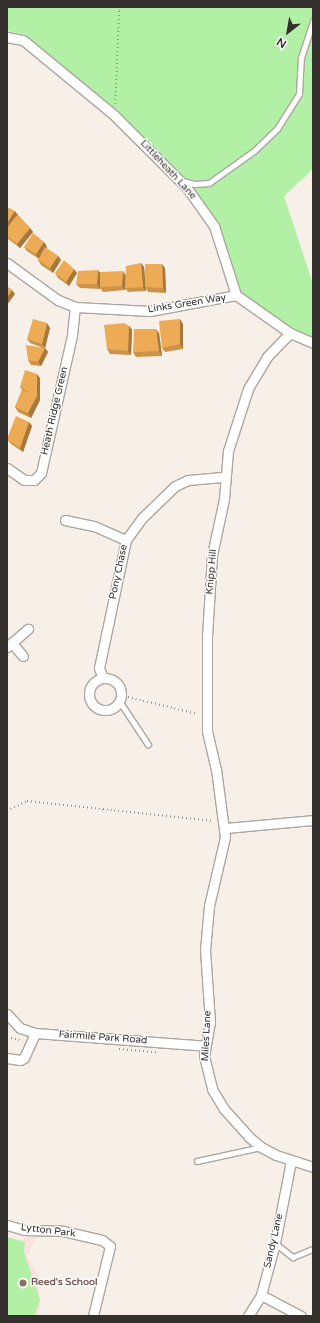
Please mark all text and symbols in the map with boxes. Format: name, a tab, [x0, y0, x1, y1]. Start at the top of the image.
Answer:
north arrow	[268, 12, 308, 52]
text: N	[274, 35, 289, 51]
street label: Littleheath Lane	[137, 138, 199, 202]
street label: Links Green Way	[147, 292, 227, 316]
street label: Heath Ridge Green	[39, 366, 71, 456]
street label: Pony Chase	[107, 543, 131, 601]
street label: Knipp Hill	[204, 549, 220, 595]
street label: Miles Lane	[200, 1010, 214, 1062]
street label: Fairmile Park Road	[58, 1029, 148, 1047]
street label: Sandy Lane	[262, 1213, 286, 1269]
street label: Lytton Park	[20, 1222, 76, 1240]
place label: Reed's School	[31, 1277, 98, 1289]
marker: Reed's School	[18, 1278, 28, 1288]

